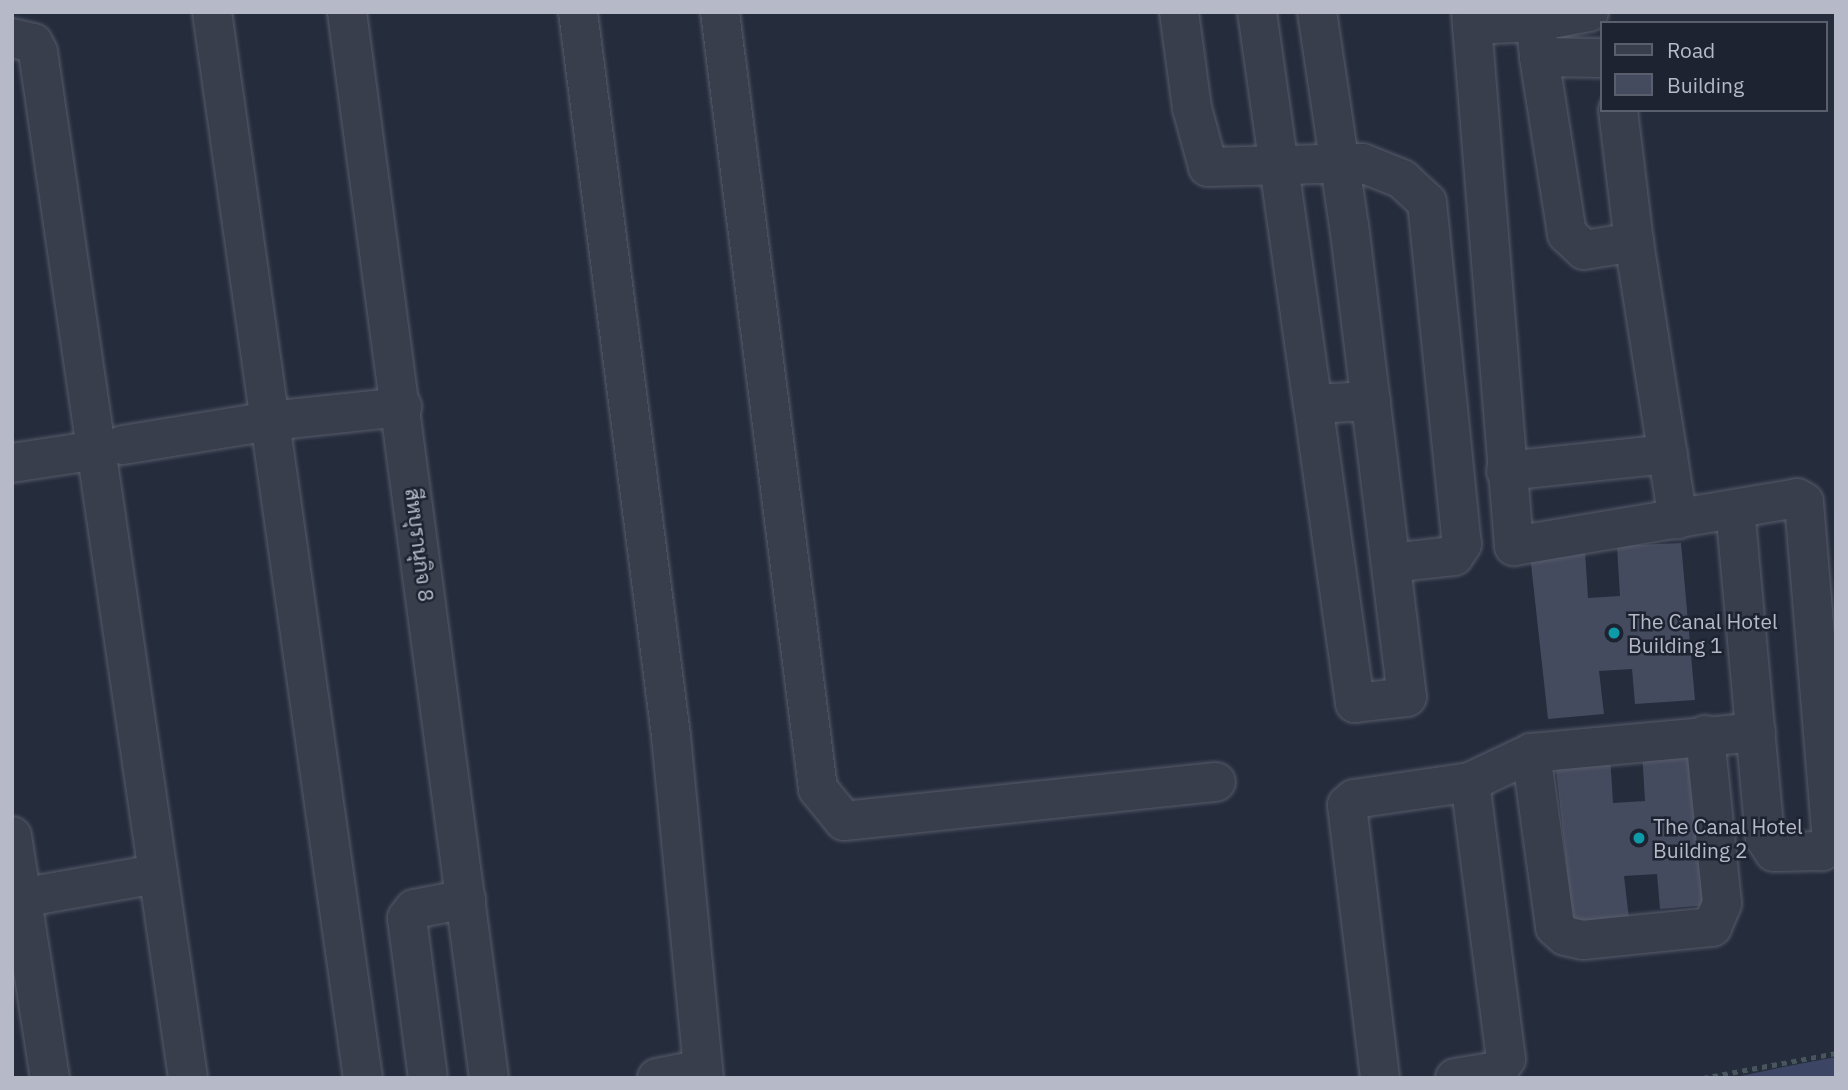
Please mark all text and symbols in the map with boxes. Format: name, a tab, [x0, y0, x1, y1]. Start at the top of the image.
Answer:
legend	[1600, 21, 1827, 112]
text: Road	[1667, 36, 1715, 64]
text: Building	[1667, 71, 1744, 99]
street label: สีหบุรานุกิจ 8	[401, 487, 439, 603]
place label: The Canal Hotel Building 1	[1628, 608, 1778, 658]
marker: The Canal Hotel Building 1	[1606, 625, 1622, 641]
place label: The Canal Hotel Building 2	[1653, 813, 1803, 863]
marker: The Canal Hotel Building 2	[1631, 830, 1647, 846]

